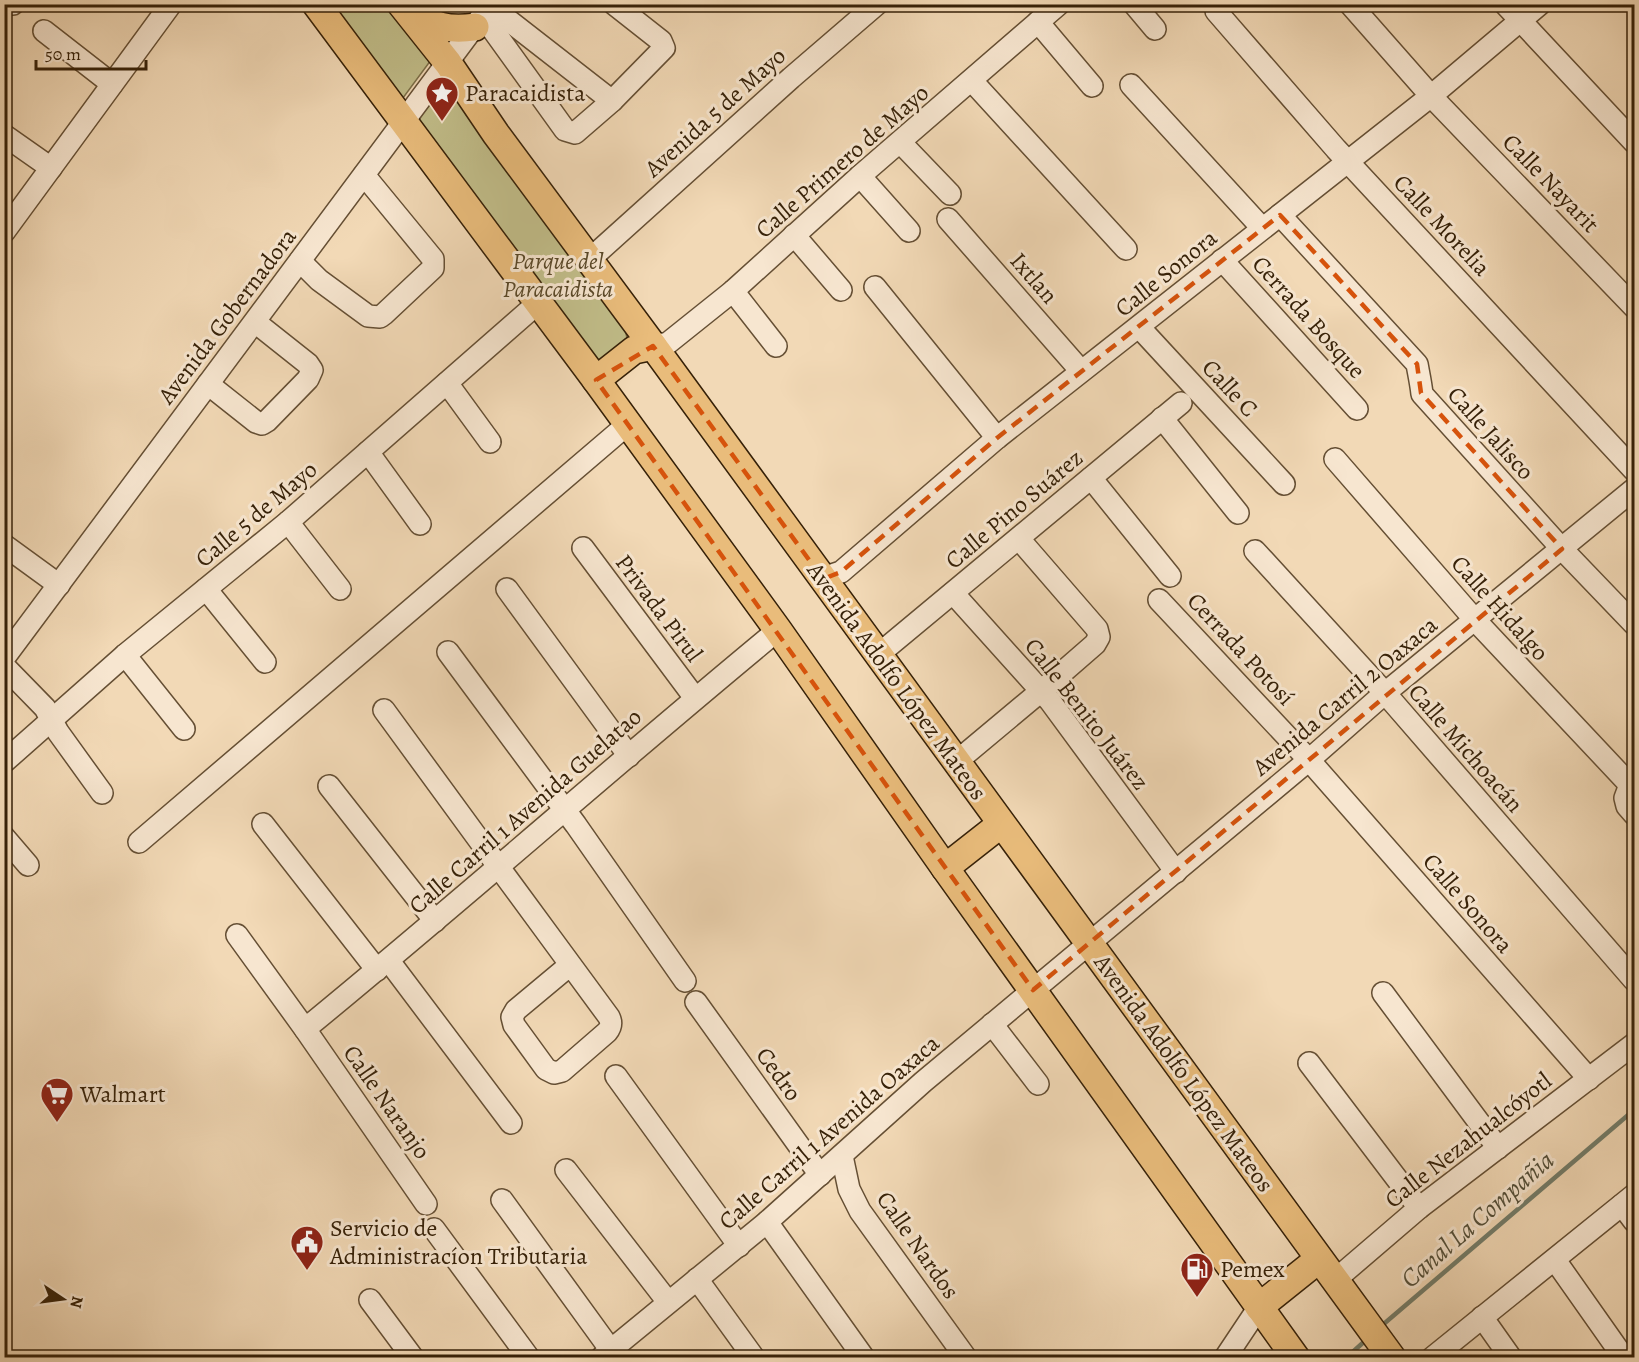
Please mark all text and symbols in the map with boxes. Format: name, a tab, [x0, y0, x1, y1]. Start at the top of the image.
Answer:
scale bar	[36, 33, 146, 71]
street label: Avenida 5 de Mayo	[637, 40, 793, 185]
text: 50 m	[45, 42, 81, 66]
place icon: Paracaidista	[424, 75, 460, 122]
place label: Paracaidista	[465, 77, 586, 109]
street label: Calle Primero de Mayo	[748, 77, 936, 245]
street label: Calle Nayarit	[1496, 126, 1606, 240]
street label: Calle Morelia	[1386, 167, 1498, 284]
street label: Avenida Gobernadora	[150, 221, 304, 411]
street label: Calle Sonora	[1108, 221, 1224, 324]
park label: Parque del Paracaidista	[503, 245, 613, 305]
street label: Ixtlan	[1003, 246, 1065, 310]
street label: Cerrada Bosque	[1245, 249, 1373, 385]
street label: Calle C	[1195, 352, 1265, 424]
street label: Calle Jalisco	[1440, 379, 1542, 487]
street label: Calle Pino Suárez	[938, 442, 1090, 576]
street label: Calle 5 de Mayo	[188, 454, 324, 574]
street label: Privada Pirul	[608, 548, 710, 668]
street label: Calle Hidalgo	[1444, 548, 1556, 668]
street label: Avenida Adolfo López Mateos	[799, 555, 994, 806]
street label: Cerrada Potosí	[1180, 585, 1302, 713]
street label: Avenida Carril 2 Oaxaca	[1245, 609, 1445, 784]
street label: Calle Benito Juárez	[1017, 631, 1157, 797]
street label: Calle Michoacán	[1401, 677, 1531, 819]
street label: Calle Carril 1 Avenida Guelatao	[402, 701, 648, 921]
street label: Calle Sonora	[1416, 846, 1521, 960]
street label: Avenida Adolfo López Mateos	[1086, 947, 1281, 1198]
street label: Calle Carril 1 Avenida Oaxaca	[712, 1027, 947, 1237]
street label: Calle Naranjo	[336, 1039, 438, 1166]
street label: Cedro	[749, 1041, 809, 1107]
street label: Calle Nezahualcóyotl	[1378, 1065, 1558, 1215]
supermarket icon: Walmart	[39, 1076, 75, 1123]
place label: Walmart	[79, 1078, 166, 1110]
water label: Canal La Compañia	[1393, 1143, 1561, 1296]
street label: Calle Nardos	[869, 1185, 967, 1305]
place label: Servicio de Administracíon Tributaria	[329, 1212, 588, 1272]
public building icon: Servicio de Administracíon Tributaria	[289, 1224, 325, 1271]
fuel station icon: Pemex	[1179, 1251, 1215, 1298]
place label: Pemex	[1220, 1253, 1285, 1285]
north arrow	[33, 1269, 93, 1329]
text: N	[65, 1294, 89, 1311]

